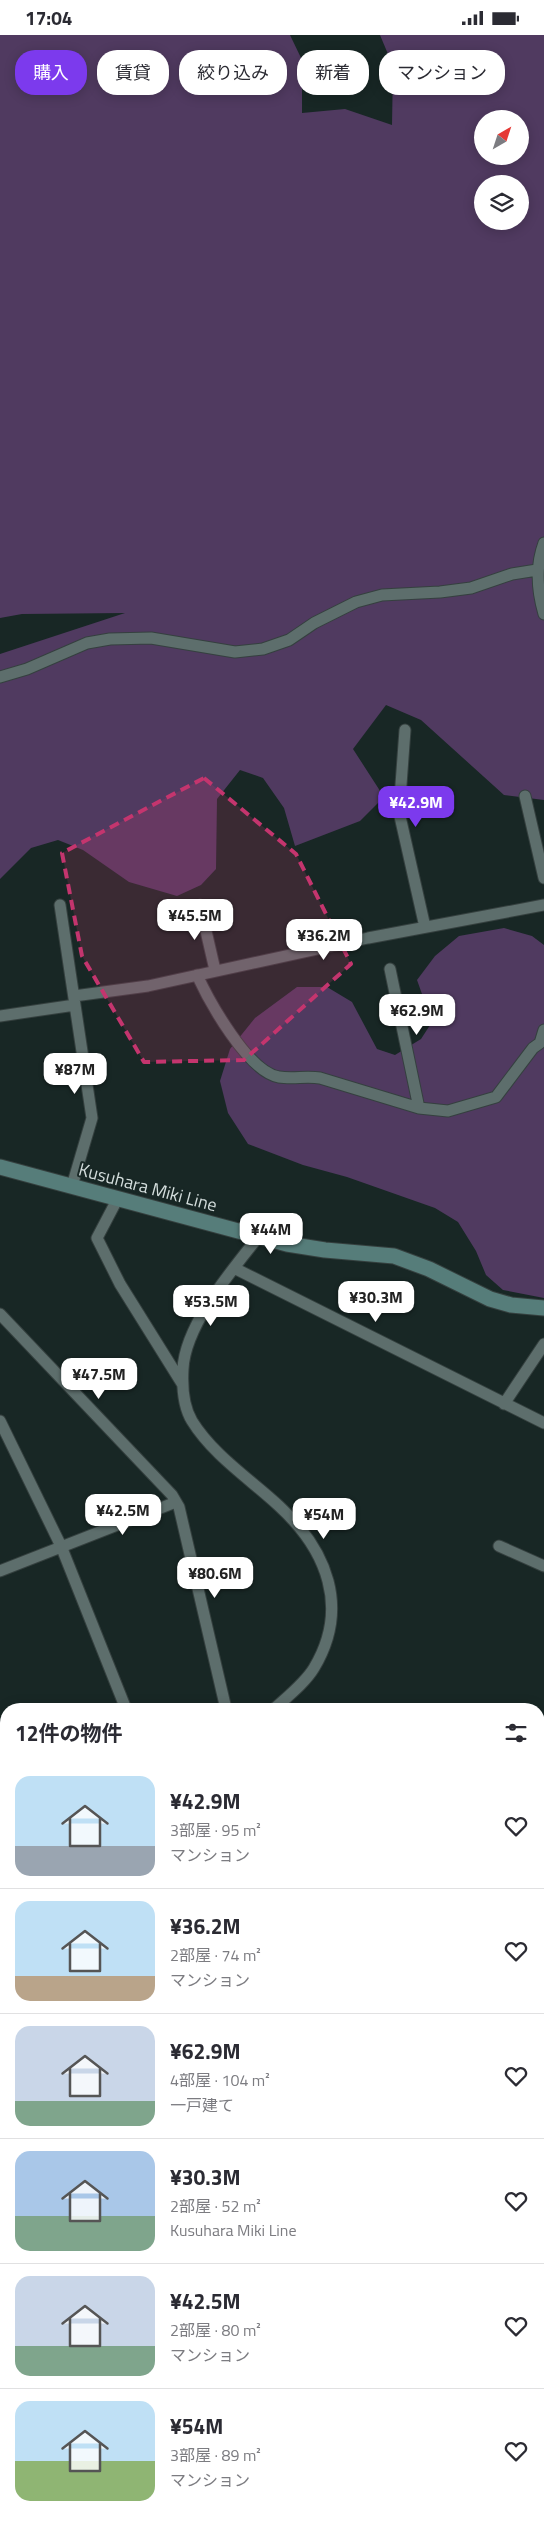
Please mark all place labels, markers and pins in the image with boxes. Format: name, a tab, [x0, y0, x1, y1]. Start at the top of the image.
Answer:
pin: ¥42.9M	[375, 785, 457, 828]
pin: ¥45.5M	[154, 899, 236, 941]
pin: ¥36.2M	[283, 919, 365, 961]
pin: ¥62.9M	[376, 993, 458, 1036]
pin: ¥87M	[45, 1053, 105, 1095]
pin: ¥44M	[241, 1213, 301, 1255]
pin: ¥30.3M	[335, 1281, 417, 1323]
pin: ¥53.5M	[170, 1285, 252, 1327]
pin: ¥47.5M	[58, 1357, 140, 1400]
pin: ¥42.5M	[82, 1493, 164, 1536]
pin: ¥54M	[294, 1497, 354, 1540]
pin: ¥80.6M	[174, 1557, 256, 1599]

